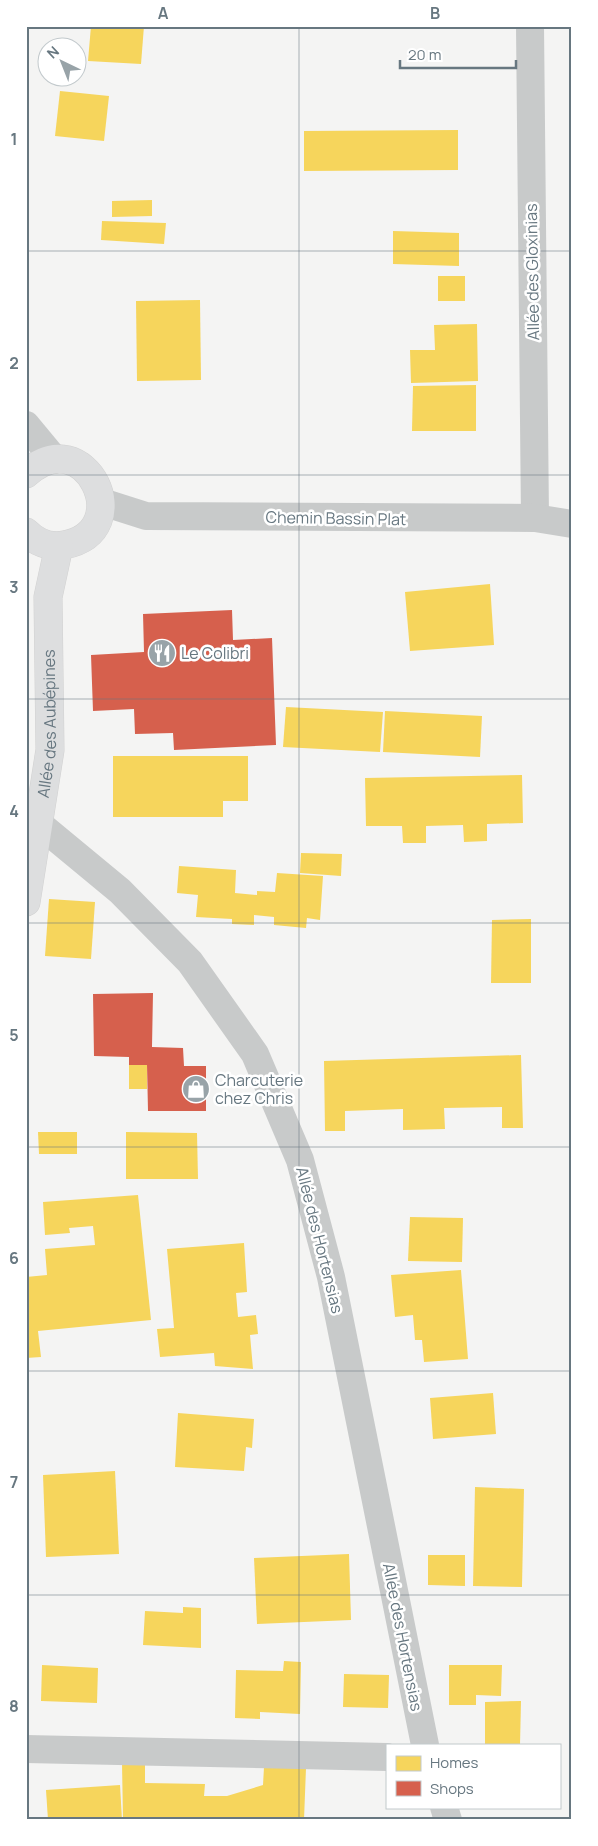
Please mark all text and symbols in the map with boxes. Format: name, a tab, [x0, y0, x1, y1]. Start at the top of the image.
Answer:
text: A	[158, 2, 169, 24]
text: B	[430, 2, 440, 24]
north arrow	[38, 38, 88, 88]
scale bar	[400, 38, 517, 70]
text: N	[43, 42, 63, 63]
text: 20 m	[408, 44, 441, 65]
text: 1	[10, 128, 18, 150]
street label: Allée des Gloxinias	[520, 203, 544, 341]
text: 2	[9, 352, 19, 374]
street label: Chemin Bassin Plat	[265, 506, 407, 530]
text: 3	[9, 576, 19, 598]
restaurant icon: Le Colibri	[147, 638, 177, 668]
place label: Le Colibri	[181, 642, 249, 664]
street label: Allée des Aubépines	[32, 649, 61, 799]
text: 4	[9, 800, 19, 822]
text: 5	[9, 1024, 19, 1046]
place label: Charcuterie chez Chris	[215, 1069, 303, 1109]
shop icon: Charcuterie chez Chris	[181, 1074, 211, 1104]
street label: Allée des Hortensias	[291, 1164, 349, 1316]
text: 6	[9, 1247, 19, 1269]
text: 7	[10, 1471, 18, 1493]
street label: Allée des Hortensias	[378, 1561, 428, 1713]
text: 8	[9, 1695, 19, 1717]
legend	[386, 1744, 560, 1808]
text: Homes	[430, 1752, 479, 1773]
text: Shops	[430, 1778, 474, 1799]

